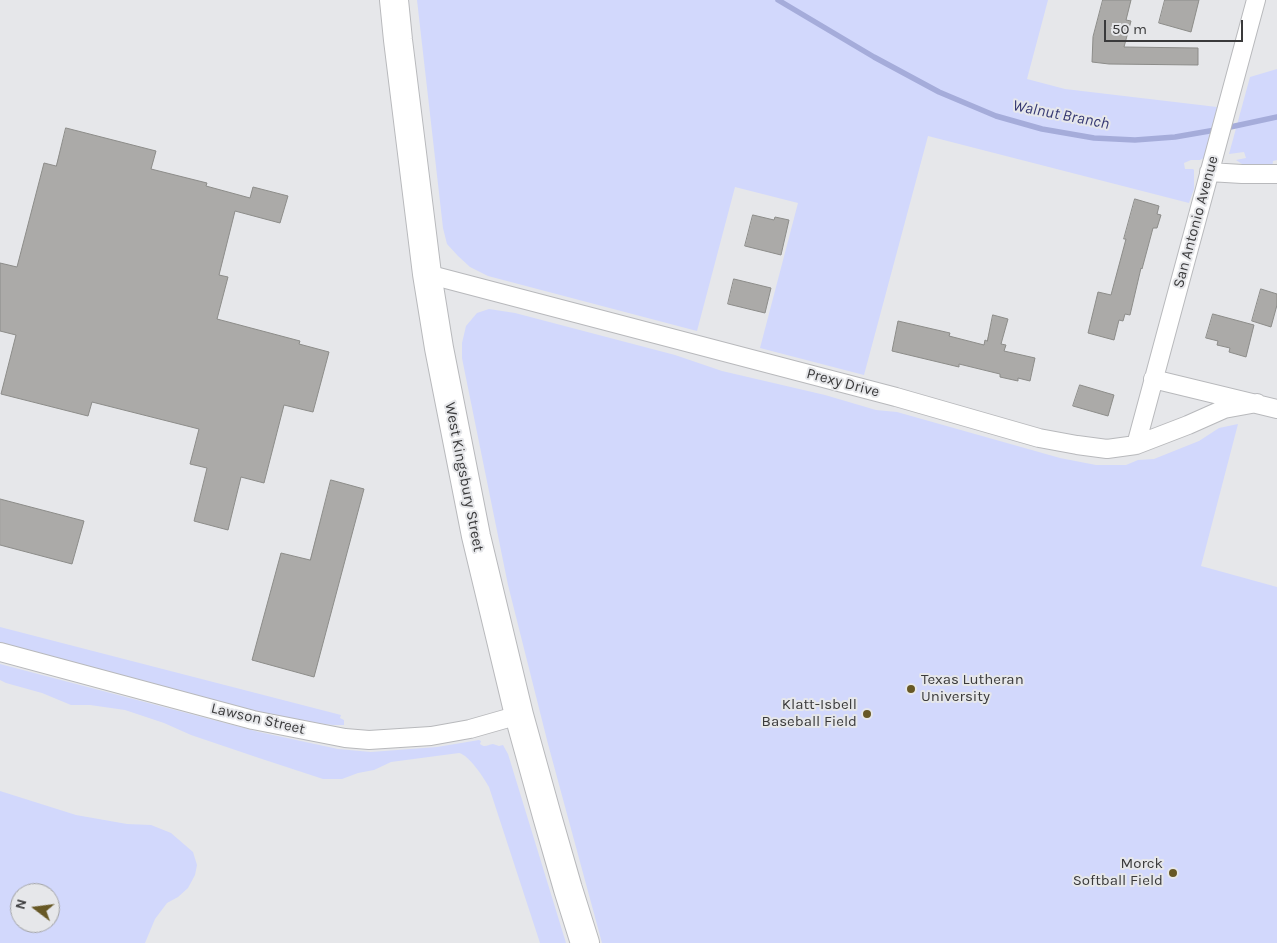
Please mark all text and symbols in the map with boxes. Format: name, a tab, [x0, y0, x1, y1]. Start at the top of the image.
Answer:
scale bar	[1107, 10, 1246, 42]
text: 50 m	[1112, 20, 1147, 38]
water label: Walnut Branch	[1011, 96, 1111, 134]
street label: San Antonio Avenue	[1170, 154, 1222, 290]
street label: Prexy Drive	[805, 365, 881, 401]
street label: West Kingsbury Street	[441, 401, 487, 553]
place label: Texas Lutheran University	[921, 671, 1024, 706]
marker: Texas Lutheran University	[905, 683, 917, 695]
place label: Klatt-Isbell Baseball Field	[762, 696, 857, 731]
street label: Lawson Street	[209, 699, 307, 739]
marker: Klatt-Isbell Baseball Field	[861, 708, 873, 720]
place label: Morck Softball Field	[1073, 855, 1163, 890]
marker: Morck Softball Field	[1167, 867, 1179, 879]
north arrow	[10, 883, 60, 933]
text: N	[11, 897, 31, 911]

